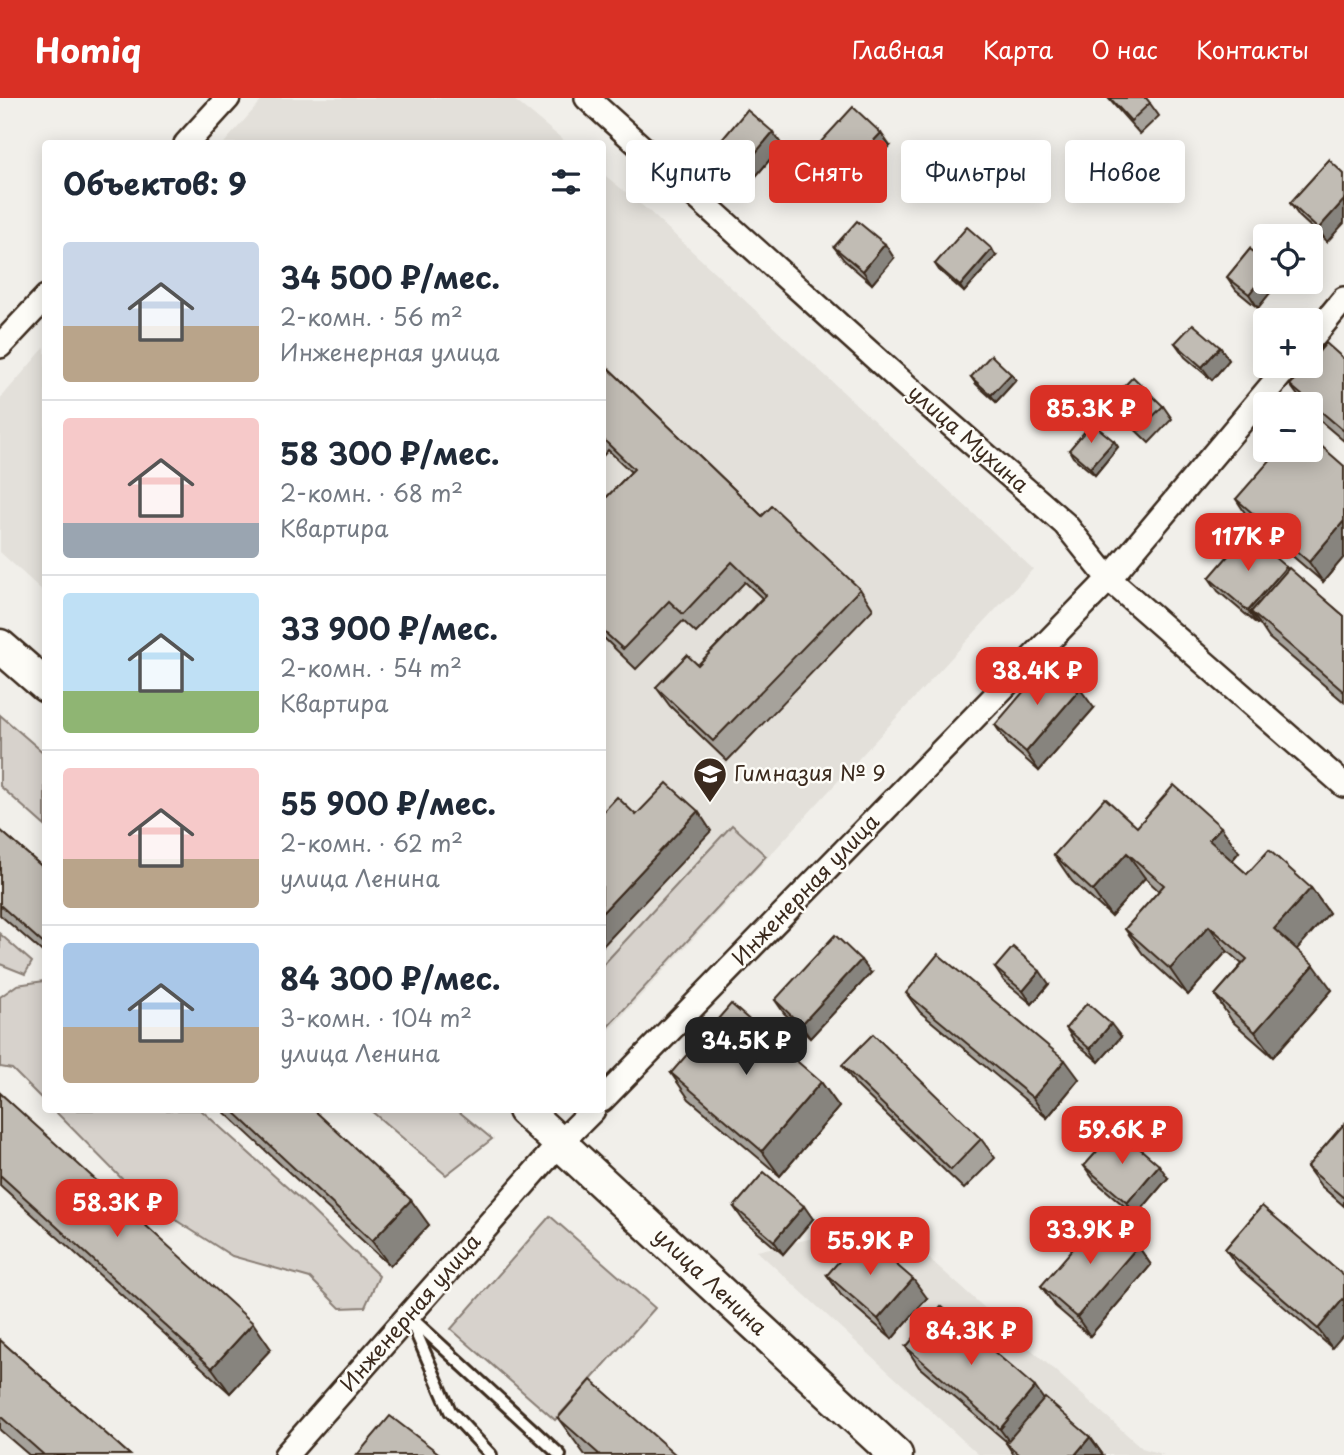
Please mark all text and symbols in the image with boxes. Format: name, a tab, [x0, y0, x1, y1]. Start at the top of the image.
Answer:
text: Homiq	[35, 24, 141, 74]
text: Главная	[852, 31, 945, 67]
text: Карта	[983, 31, 1053, 67]
text: О нас	[1091, 31, 1158, 67]
text: Контакты	[1196, 31, 1309, 67]
chip: Купить	[626, 140, 755, 203]
chip: Снять	[769, 140, 887, 203]
chip: Фильтры	[901, 140, 1051, 203]
chip: Новое	[1065, 140, 1185, 203]
text: Объектов: 9	[63, 160, 247, 205]
icon: filters	[547, 163, 585, 201]
map controls	[1253, 224, 1323, 462]
button: locate	[1253, 224, 1323, 294]
text: 34 500 ₽/мес.	[280, 254, 500, 299]
icon: home	[119, 270, 203, 354]
text: 2-комн. · 56 m²	[280, 299, 463, 334]
button: +	[1253, 308, 1323, 378]
text: Инженерная улица	[280, 334, 499, 369]
street label: улица Мухина	[902, 376, 1037, 500]
pin: 85.3K ₽	[1026, 386, 1156, 445]
text: 85.3K ₽	[1046, 390, 1136, 425]
button: −	[1253, 392, 1323, 462]
text: 58 300 ₽/мес.	[280, 430, 500, 475]
icon: home	[119, 446, 203, 530]
text: 2-комн. · 68 m²	[280, 475, 463, 510]
text: Квартира	[280, 510, 388, 545]
pin: 117K ₽	[1191, 514, 1305, 573]
text: 117K ₽	[1211, 518, 1285, 553]
text: 33 900 ₽/мес.	[280, 605, 498, 650]
icon: home	[119, 621, 203, 705]
pin: 38.4K ₽	[972, 648, 1102, 707]
text: 2-комн. · 54 m²	[280, 650, 462, 685]
text: 38.4K ₽	[992, 652, 1082, 687]
text: Квартира	[280, 685, 388, 720]
school or university icon: Гимназия № 9	[691, 755, 729, 804]
place label: Гимназия № 9	[734, 756, 886, 788]
text: 55 900 ₽/мес.	[280, 780, 496, 825]
icon: home	[119, 796, 203, 880]
street label: Инженерная улица	[723, 805, 886, 972]
text: 2-комн. · 62 m²	[280, 825, 463, 860]
text: улица Ленина	[280, 860, 440, 895]
text: 84 300 ₽/мес.	[280, 955, 501, 1000]
icon: home	[119, 971, 203, 1055]
text: 3-комн. · 104 m²	[280, 1000, 472, 1035]
pin: 34.5K ₽	[681, 1018, 811, 1077]
text: 34.5K ₽	[701, 1022, 791, 1057]
text: улица Ленина	[280, 1035, 440, 1070]
pin: 59.6K ₽	[1057, 1107, 1187, 1166]
text: 59.6K ₽	[1078, 1111, 1166, 1146]
pin: 58.3K ₽	[52, 1180, 182, 1239]
text: 58.3K ₽	[72, 1184, 162, 1219]
pin: 33.9K ₽	[1025, 1206, 1155, 1266]
text: 33.9K ₽	[1046, 1211, 1134, 1246]
pin: 55.9K ₽	[805, 1218, 935, 1277]
street label: улица Ленина	[647, 1219, 776, 1342]
text: 55.9K ₽	[827, 1222, 913, 1257]
street label: Инженерная улица	[332, 1225, 488, 1398]
pin: 84.3K ₽	[906, 1308, 1036, 1367]
text: 84.3K ₽	[926, 1312, 1016, 1347]

